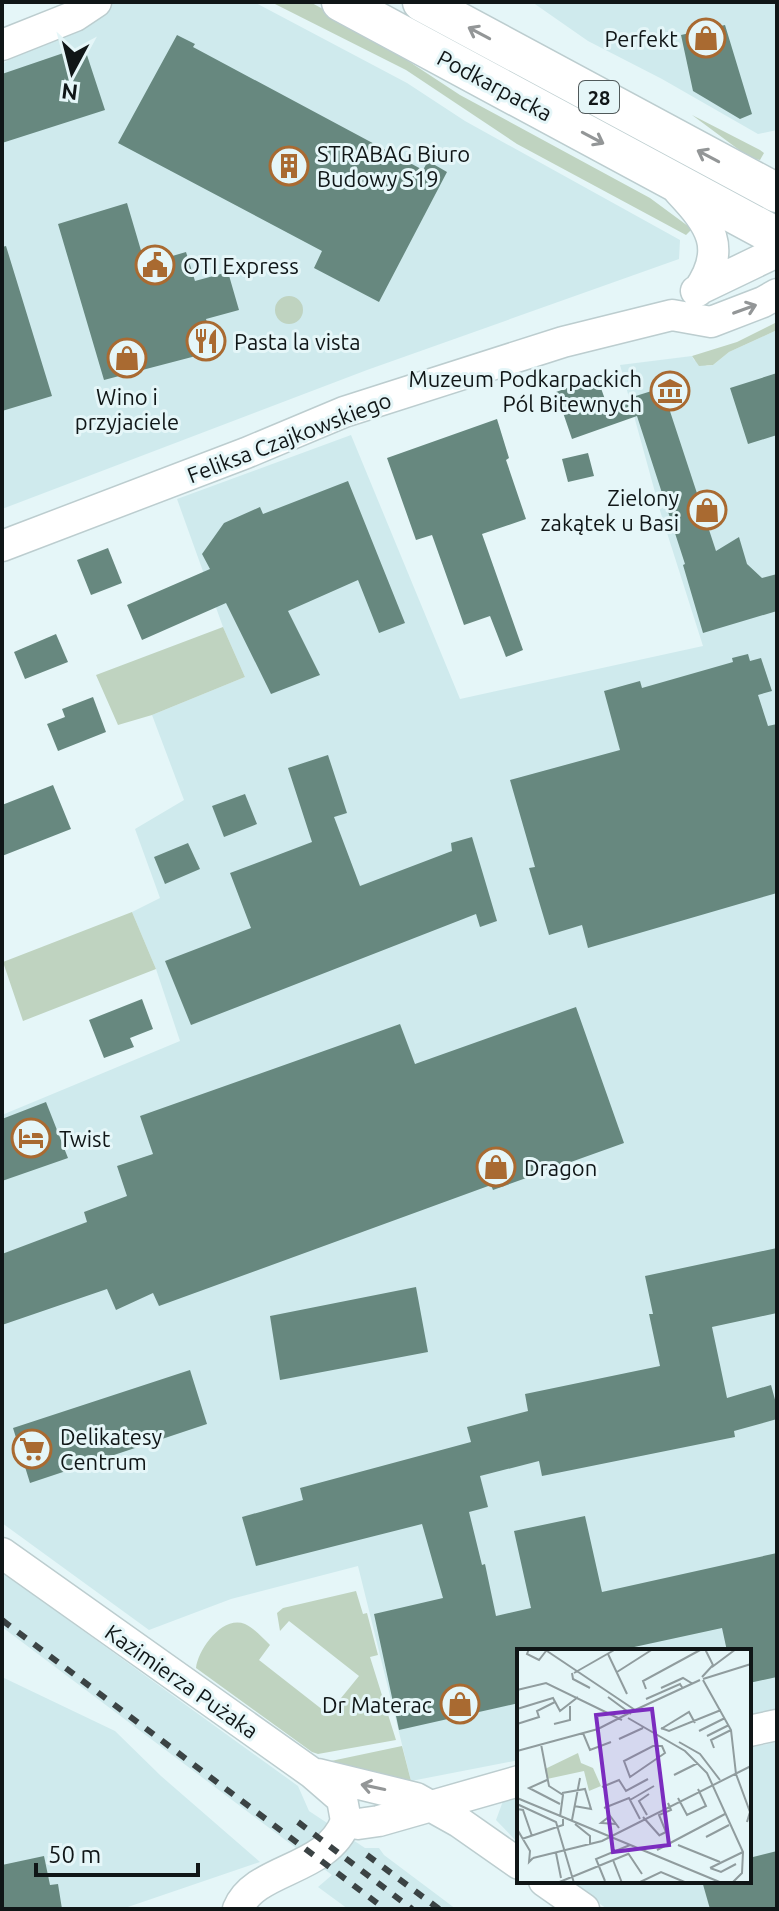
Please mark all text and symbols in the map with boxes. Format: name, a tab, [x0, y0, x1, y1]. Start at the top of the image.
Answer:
shop icon: Perfekt	[685, 17, 727, 59]
one-way arrow	[468, 24, 492, 40]
place label: Perfekt	[605, 26, 678, 51]
north arrow	[32, 32, 112, 112]
street label: Podkarpacka	[433, 44, 557, 126]
text: N	[60, 79, 79, 106]
road number: 28	[579, 81, 619, 113]
one-way arrow	[580, 130, 604, 146]
place label: STRABAG Biuro Budowy S19	[317, 141, 470, 191]
building icon: STRABAG Biuro Budowy S19	[268, 145, 310, 187]
one-way arrow	[697, 148, 721, 163]
public building icon: OTI Express	[134, 244, 176, 286]
place label: OTI Express	[183, 253, 299, 278]
one-way arrow	[732, 301, 756, 315]
restaurant icon: Pasta la vista	[185, 320, 227, 362]
place label: Pasta la vista	[234, 329, 360, 354]
shop icon: Wino i przyjaciele	[106, 337, 148, 379]
place label: Muzeum Podkarpackich Pól Bitewnych	[409, 366, 642, 416]
museum icon: Muzeum Podkarpackich Pól Bitewnych	[649, 370, 691, 412]
place label: Wino i przyjaciele	[75, 384, 179, 434]
street label: Feliksa Czajkowskiego	[184, 387, 394, 487]
place label: Zielony zakątek u Basi	[541, 485, 679, 535]
shop icon: Zielony zakątek u Basi	[686, 489, 728, 531]
hotel icon: Twist	[10, 1117, 52, 1159]
place label: Twist	[59, 1126, 111, 1151]
shop icon: Dragon	[475, 1146, 517, 1188]
place label: Dragon	[524, 1155, 597, 1180]
place label: Delikatesy Centrum	[60, 1424, 162, 1474]
supermarket icon: Delikatesy Centrum	[11, 1428, 53, 1470]
street label: Kazimierza Pużaka	[101, 1619, 263, 1743]
inset map	[517, 1649, 751, 1883]
shop icon: Dr Materac	[439, 1683, 481, 1725]
place label: Dr Materac	[322, 1692, 432, 1717]
one-way arrow	[361, 1779, 387, 1794]
scale bar	[36, 1827, 198, 1877]
text: 50 m	[48, 1841, 101, 1868]

